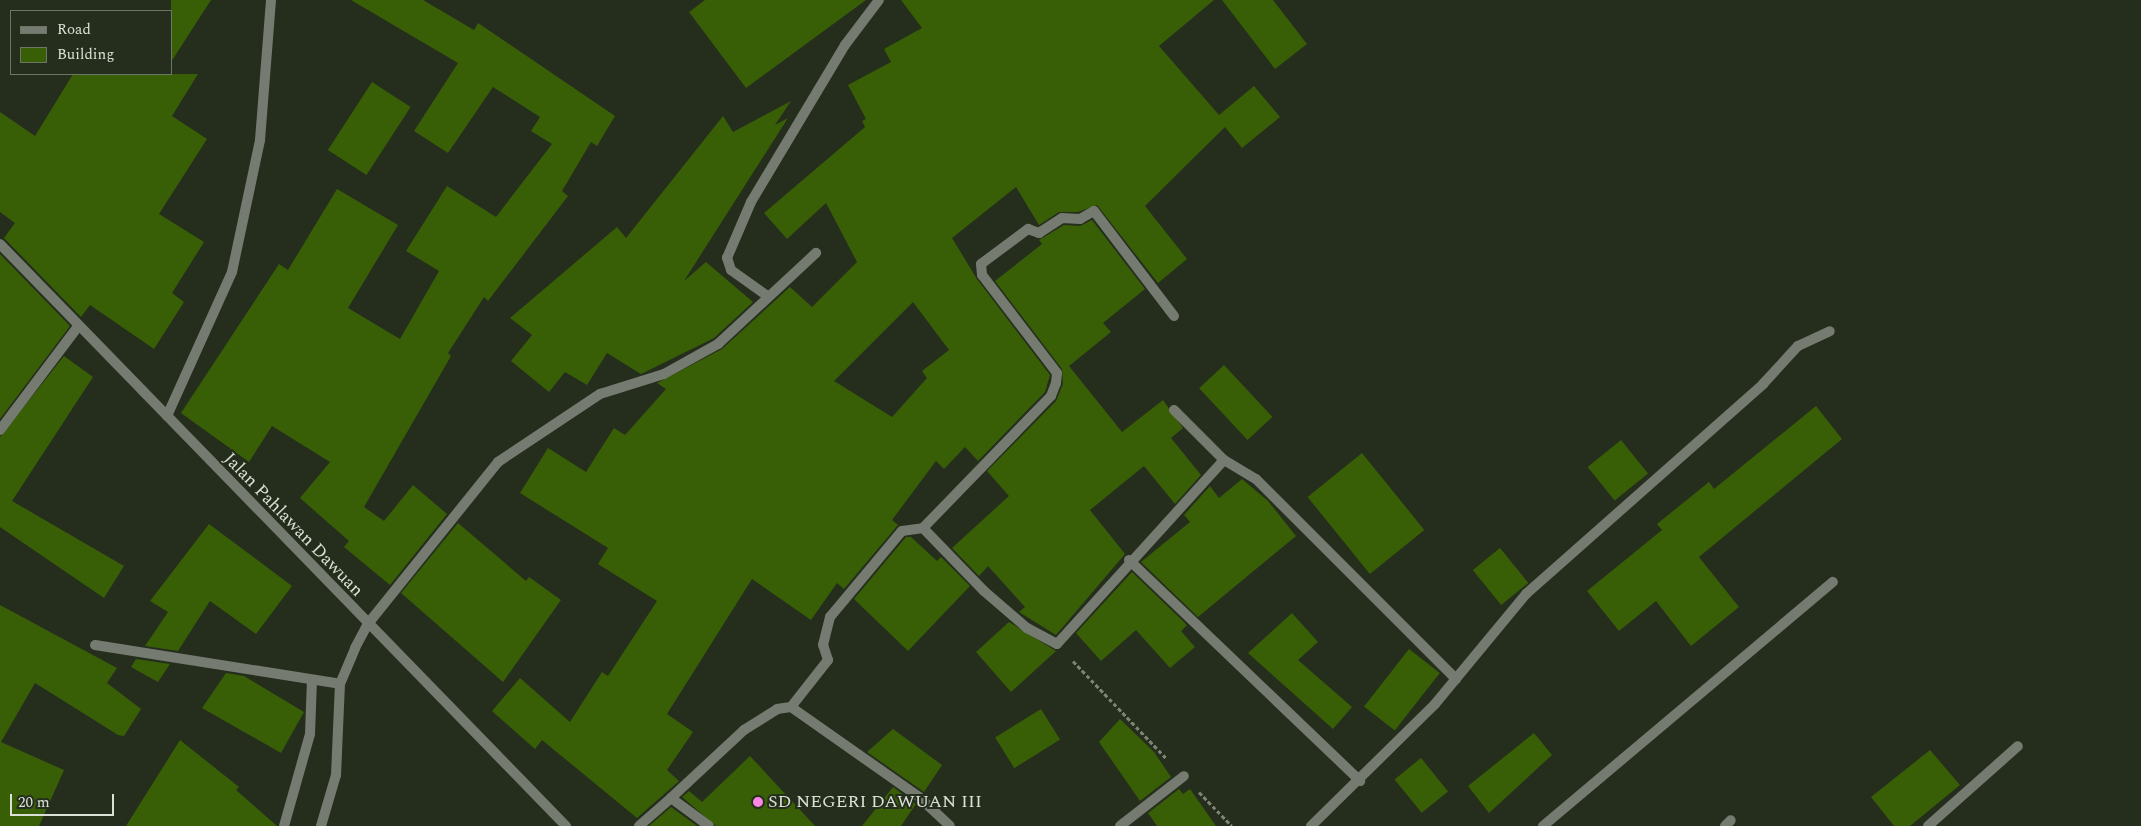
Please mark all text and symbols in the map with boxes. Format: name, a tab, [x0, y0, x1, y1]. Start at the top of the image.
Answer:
legend	[10, 10, 172, 75]
text: Road	[57, 18, 91, 41]
text: Building	[57, 43, 114, 66]
street label: Jalan Pahlawan Dawuan	[219, 449, 367, 601]
scale bar	[12, 784, 116, 816]
text: 20 m	[18, 791, 50, 814]
place label: SD NEGERI DAWUAN III	[768, 791, 982, 813]
marker: SD NEGERI DAWUAN III	[752, 796, 764, 808]

